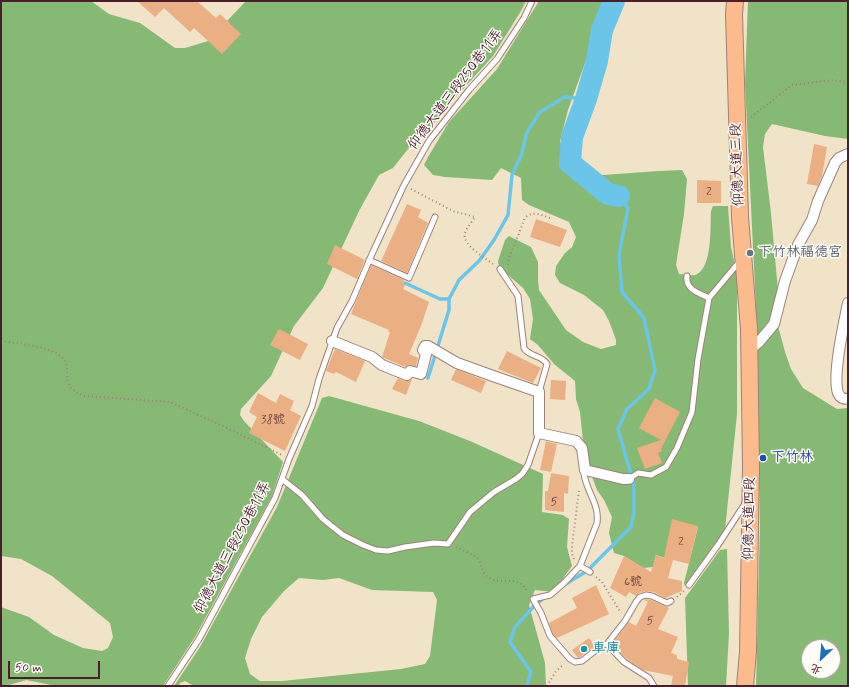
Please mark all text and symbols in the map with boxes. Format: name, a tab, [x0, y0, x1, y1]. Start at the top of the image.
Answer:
street label: 仰德大道三段250巷11弄	[405, 26, 507, 154]
street label: 仰德大道三段	[728, 123, 748, 207]
house number: 2	[706, 185, 712, 199]
place label: 下竹林福德宮	[758, 245, 842, 261]
marker: 下竹林福德宮	[745, 248, 755, 258]
house number: 38號	[261, 413, 285, 427]
place label: 下竹林	[771, 450, 813, 466]
marker: 下竹林	[758, 453, 768, 463]
street label: 仰德大道四段	[741, 477, 759, 561]
street label: 仰德大道三段250巷11弄	[191, 479, 275, 617]
house number: 5	[550, 495, 558, 509]
house number: 2	[678, 535, 684, 549]
house number: 6號	[624, 575, 642, 589]
house number: 5	[646, 614, 654, 628]
north arrow	[801, 639, 841, 679]
place label: 車庫	[592, 641, 620, 657]
marker: 車庫	[579, 644, 589, 654]
scale bar	[10, 653, 102, 679]
text: 50 m	[15, 660, 42, 676]
text: 北	[808, 660, 824, 678]

